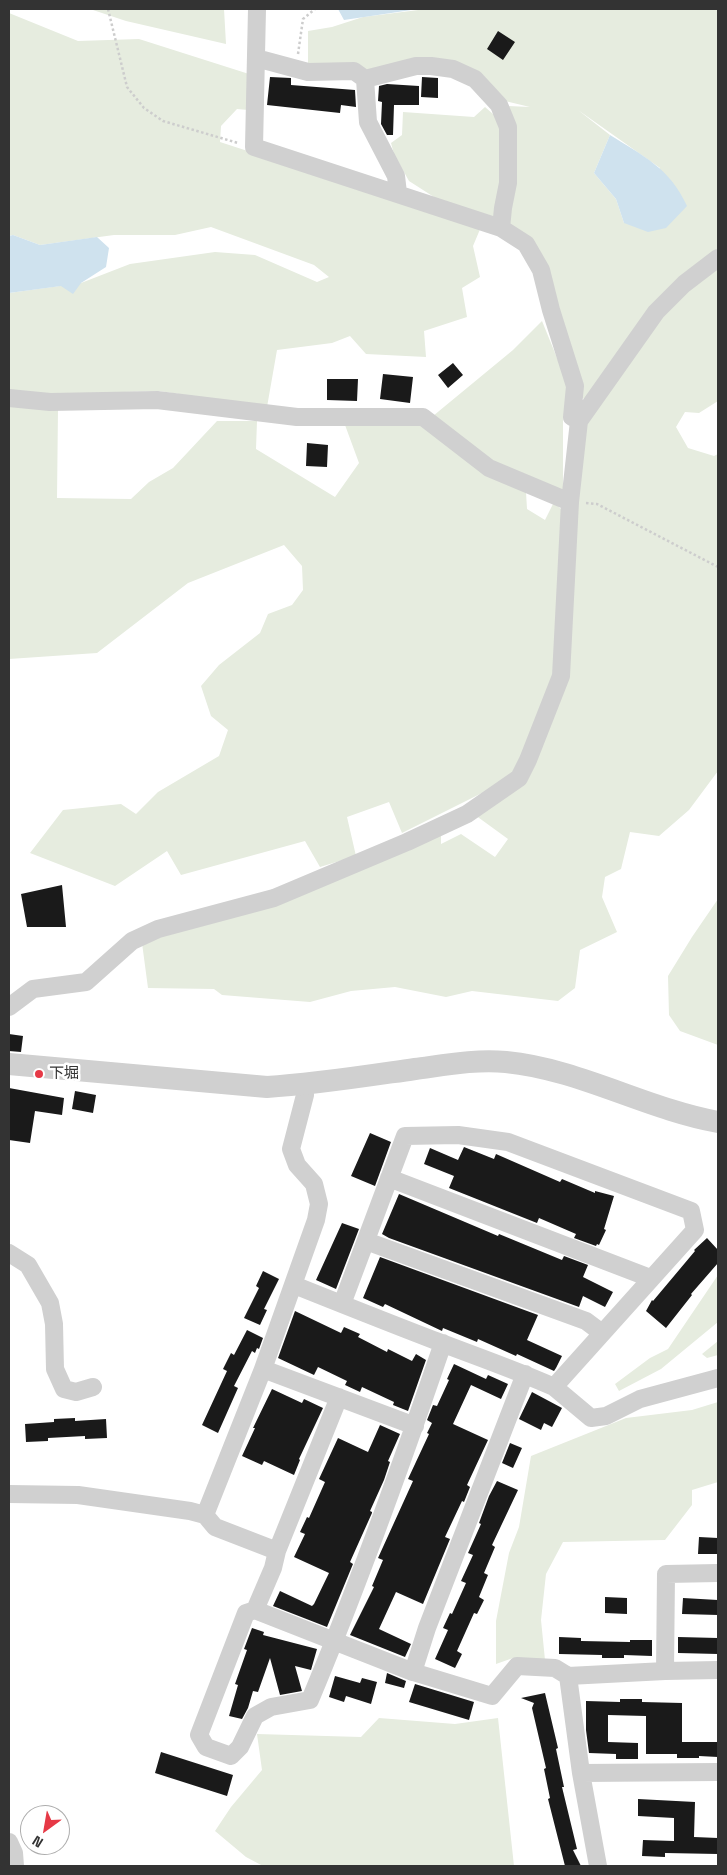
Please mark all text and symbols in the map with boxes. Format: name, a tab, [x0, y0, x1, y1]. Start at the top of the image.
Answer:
place label: 下堀	[49, 1065, 79, 1083]
marker: 下堀	[33, 1068, 45, 1080]
north arrow	[20, 1805, 70, 1855]
text: N	[29, 1832, 46, 1852]

